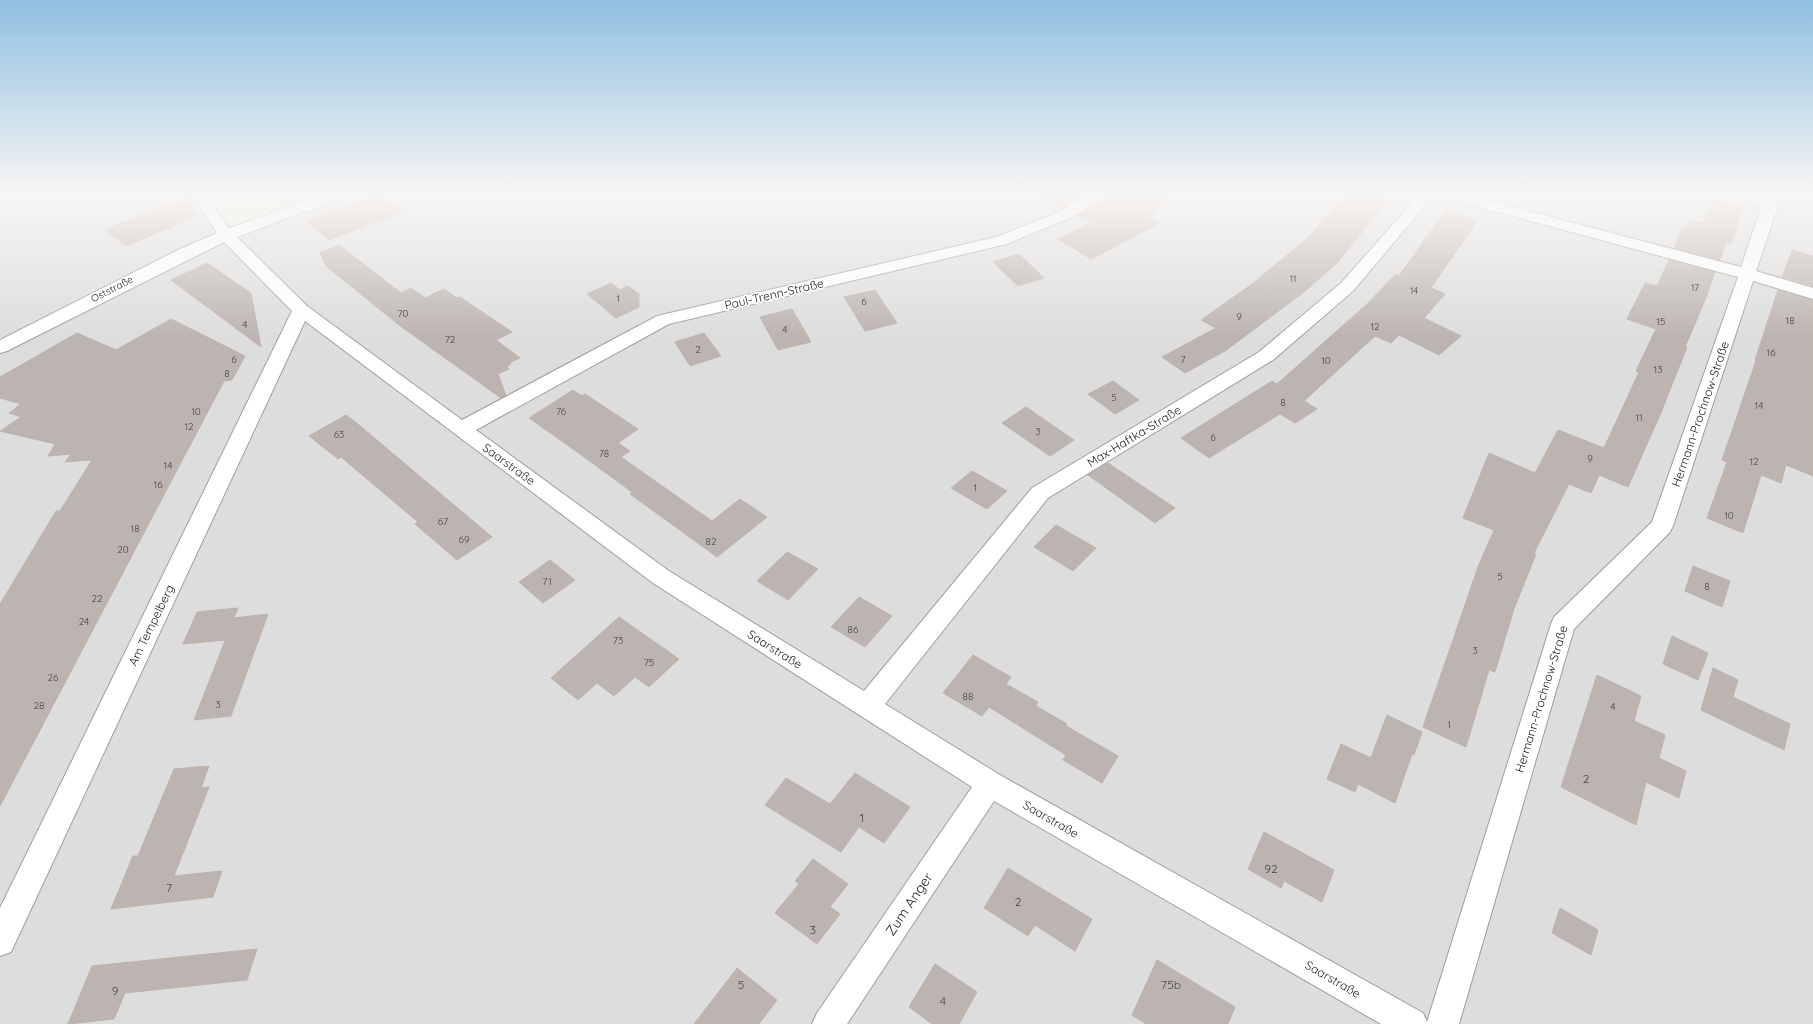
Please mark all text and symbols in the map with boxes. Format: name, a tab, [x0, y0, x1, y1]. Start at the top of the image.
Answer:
street label: Oststraße	[89, 273, 136, 305]
house number: 11	[1290, 273, 1296, 284]
street label: Paul-Trenn-Straße	[723, 275, 825, 313]
house number: 17	[1691, 282, 1699, 293]
house number: 14	[1410, 285, 1418, 296]
house number: 1	[616, 292, 620, 305]
house number: 6	[861, 295, 867, 308]
house number: 70	[397, 307, 409, 320]
house number: 9	[1236, 310, 1242, 323]
house number: 18	[1785, 314, 1795, 327]
house number: 15	[1656, 315, 1666, 328]
house number: 4	[242, 318, 248, 331]
house number: 12	[1370, 320, 1380, 333]
house number: 4	[782, 323, 788, 336]
house number: 72	[445, 333, 456, 346]
street label: Hermann-Prochnow-Straße	[1668, 339, 1732, 489]
house number: 2	[695, 343, 701, 356]
house number: 16	[1766, 346, 1776, 359]
house number: 6	[231, 353, 237, 366]
house number: 7	[1180, 353, 1186, 366]
house number: 10	[1321, 354, 1331, 367]
house number: 13	[1654, 363, 1662, 376]
house number: 8	[224, 367, 230, 380]
house number: 5	[1111, 391, 1117, 404]
house number: 8	[1280, 396, 1286, 409]
house number: 14	[1755, 399, 1763, 412]
street label: Max-Haftka-Straße	[1084, 402, 1184, 470]
house number: 10	[191, 405, 201, 418]
house number: 76	[556, 405, 567, 418]
house number: 11	[1635, 411, 1643, 424]
house number: 12	[184, 420, 194, 433]
house number: 3	[1035, 425, 1041, 438]
house number: 63	[334, 428, 344, 441]
house number: 6	[1210, 431, 1216, 444]
street label: Saarstraße	[480, 440, 538, 488]
house number: 78	[599, 447, 609, 460]
house number: 9	[1587, 452, 1593, 465]
house number: 12	[1749, 455, 1759, 468]
house number: 14	[164, 459, 172, 472]
house number: 16	[153, 478, 163, 491]
house number: 1	[973, 481, 977, 494]
house number: 10	[1724, 509, 1734, 522]
house number: 67	[438, 515, 448, 528]
house number: 18	[130, 522, 140, 535]
house number: 69	[459, 533, 470, 546]
house number: 82	[706, 535, 717, 548]
house number: 20	[117, 543, 129, 556]
house number: 5	[1497, 570, 1503, 583]
house number: 71	[542, 575, 552, 588]
house number: 8	[1704, 580, 1710, 593]
street label: Am Tempelberg	[125, 582, 177, 668]
house number: 22	[91, 592, 103, 605]
house number: 24	[79, 615, 89, 628]
house number: 86	[848, 623, 859, 636]
street label: Hermann-Prochnow-Straße	[1511, 623, 1571, 774]
street label: Saarstraße	[745, 626, 805, 672]
house number: 73	[613, 634, 623, 647]
house number: 3	[1472, 644, 1478, 657]
house number: 75	[644, 656, 654, 669]
house number: 26	[48, 671, 59, 684]
house number: 88	[963, 690, 973, 703]
house number: 3	[215, 698, 221, 711]
house number: 28	[34, 699, 44, 712]
house number: 4	[1610, 700, 1616, 713]
house number: 1	[1447, 718, 1451, 731]
house number: 2	[1583, 771, 1590, 786]
street label: Saarstraße	[1021, 797, 1082, 841]
house number: 1	[860, 810, 864, 825]
house number: 92	[1264, 861, 1278, 876]
street label: Zum Anger	[881, 868, 937, 939]
house number: 7	[166, 880, 172, 895]
house number: 2	[1015, 894, 1022, 909]
house number: 3	[810, 922, 816, 937]
street label: Saarstraße	[1303, 957, 1364, 1001]
house number: 5	[738, 977, 744, 992]
house number: 75b	[1161, 977, 1181, 992]
house number: 9	[112, 983, 119, 998]
house number: 4	[940, 993, 946, 1008]

